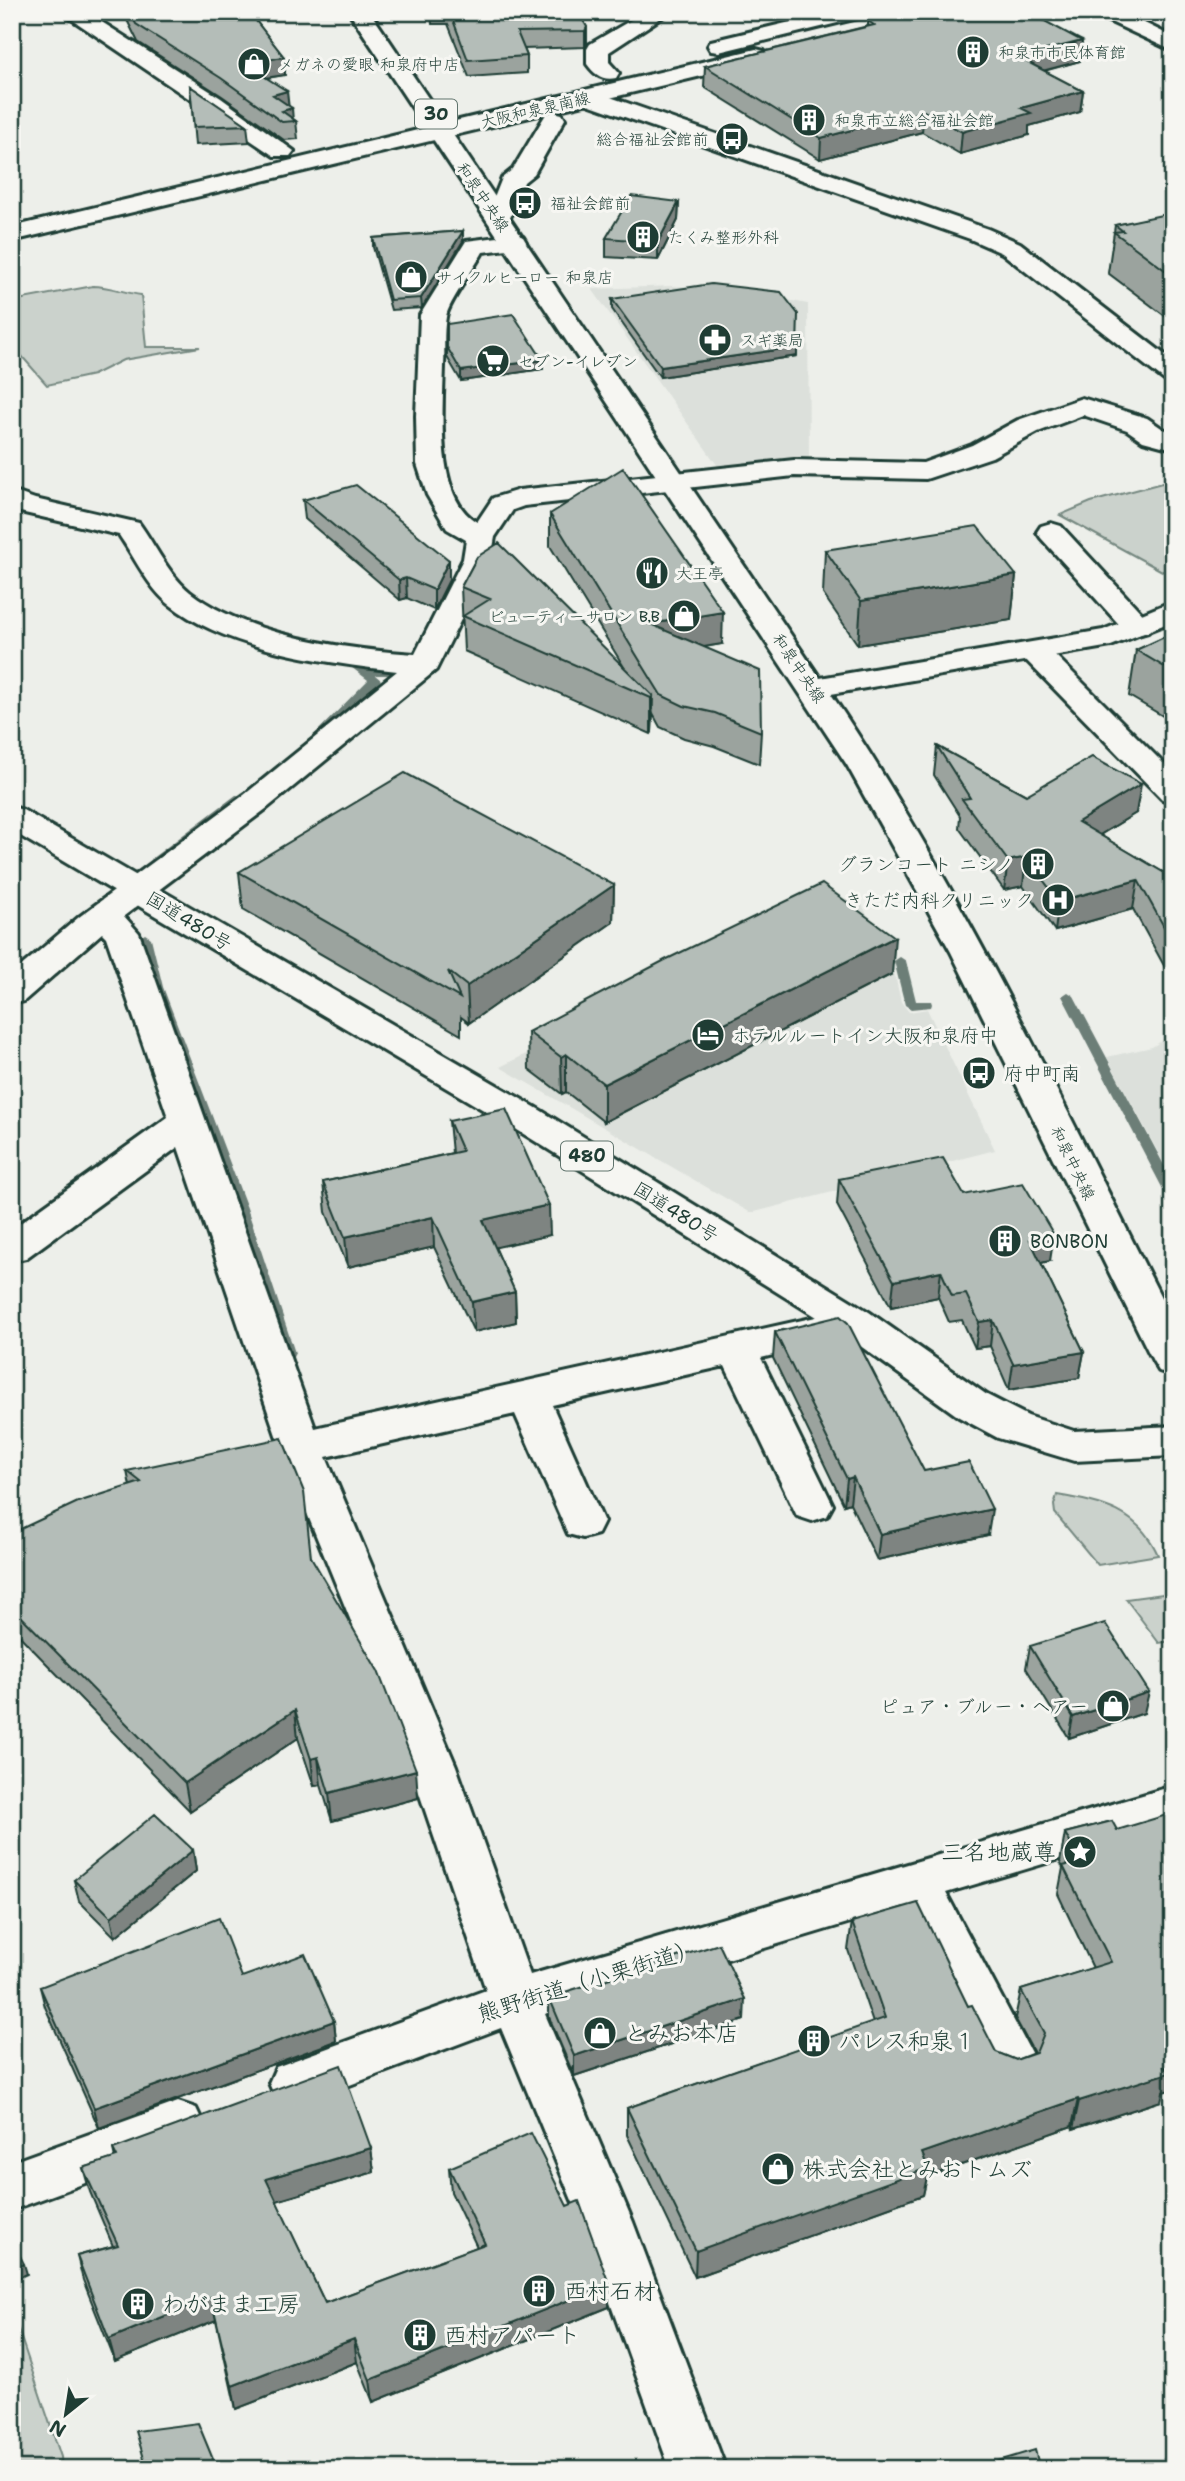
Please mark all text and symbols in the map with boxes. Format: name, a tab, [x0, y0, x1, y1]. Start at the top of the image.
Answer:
building icon: 和泉市市民体育館	[954, 33, 992, 71]
place label: 和泉市市民体育館	[998, 42, 1126, 63]
shop icon: メガネの愛眼 和泉府中店	[235, 45, 273, 83]
place label: メガネの愛眼 和泉府中店	[278, 54, 459, 75]
street label: 大阪和泉泉南線	[478, 87, 592, 133]
road number: 30	[415, 100, 457, 128]
building icon: 和泉市立総合福祉会館	[790, 101, 828, 139]
place label: 和泉市立総合福祉会館	[834, 110, 994, 131]
bus stop icon: 総合福祉会館前	[713, 120, 751, 158]
place label: 総合福祉会館前	[596, 129, 708, 150]
street label: 和泉中央線	[452, 158, 514, 236]
bus stop icon: 福祉会館前	[506, 184, 544, 222]
place label: 福祉会館前	[550, 193, 630, 214]
building icon: たくみ整形外科	[624, 218, 662, 256]
place label: たくみ整形外科	[668, 227, 779, 248]
shop icon: サイクルヒーロー 和泉店	[392, 258, 430, 296]
place label: サイクルヒーロー 和泉店	[436, 267, 613, 288]
pharmacy icon: スギ薬局	[696, 321, 734, 359]
place label: スギ薬局	[740, 330, 804, 351]
supermarket icon: セブン-イレブン	[474, 342, 512, 380]
place label: セブン-イレブン	[518, 351, 638, 372]
restaurant icon: 大王亭	[633, 554, 671, 592]
place label: 大王亭	[676, 563, 724, 584]
shop icon: ビューティーサロン B.B	[665, 597, 703, 635]
place label: ビューティーサロン B.B	[489, 606, 660, 627]
street label: 和泉中央線	[768, 629, 830, 707]
building icon: グランコート ニシノ	[1019, 845, 1057, 883]
place label: グランコート ニシノ	[838, 852, 1014, 877]
hospital icon: きただ内科クリニック	[1039, 881, 1077, 919]
street label: 国道480号	[141, 886, 237, 956]
place label: きただ内科クリニック	[844, 888, 1034, 913]
hotel icon: ホテルルートイン大阪和泉府中	[689, 1016, 727, 1054]
place label: ホテルルートイン大阪和泉府中	[732, 1023, 998, 1048]
bus stop icon: 府中町南	[960, 1054, 998, 1092]
place label: 府中町南	[1004, 1061, 1080, 1086]
street label: 和泉中央線	[1046, 1122, 1100, 1204]
road number: 480	[561, 1142, 613, 1170]
street label: 国道480号	[629, 1176, 723, 1248]
building icon: BONBON	[986, 1222, 1024, 1260]
place label: BONBON	[1030, 1229, 1109, 1254]
shop icon: ピュア・ブルー・ヘアー	[1094, 1687, 1132, 1725]
place label: ピュア・ブルー・ヘアー	[880, 1694, 1088, 1719]
place icon: 三名地蔵尊	[1061, 1833, 1099, 1871]
place label: 三名地蔵尊	[941, 1837, 1056, 1867]
street label: 熊野街道（小栗街道）	[474, 1933, 702, 2029]
shop icon: とみお本店	[581, 2014, 619, 2052]
place label: とみお本店	[624, 2018, 739, 2048]
building icon: パレス和泉１	[795, 2022, 833, 2060]
place label: パレス和泉１	[838, 2026, 976, 2056]
shop icon: 株式会社とみおトムズ	[759, 2150, 797, 2188]
place label: 株式会社とみおトムズ	[802, 2154, 1032, 2184]
building icon: 西村石材	[520, 2272, 558, 2310]
place label: 西村石材	[564, 2276, 656, 2306]
building icon: わがまま工房	[119, 2285, 157, 2323]
place label: わがまま工房	[162, 2289, 300, 2319]
building icon: 西村アパート	[401, 2316, 439, 2354]
place label: 西村アパート	[444, 2320, 581, 2350]
north arrow	[32, 2380, 102, 2450]
text: N	[45, 2414, 71, 2443]

